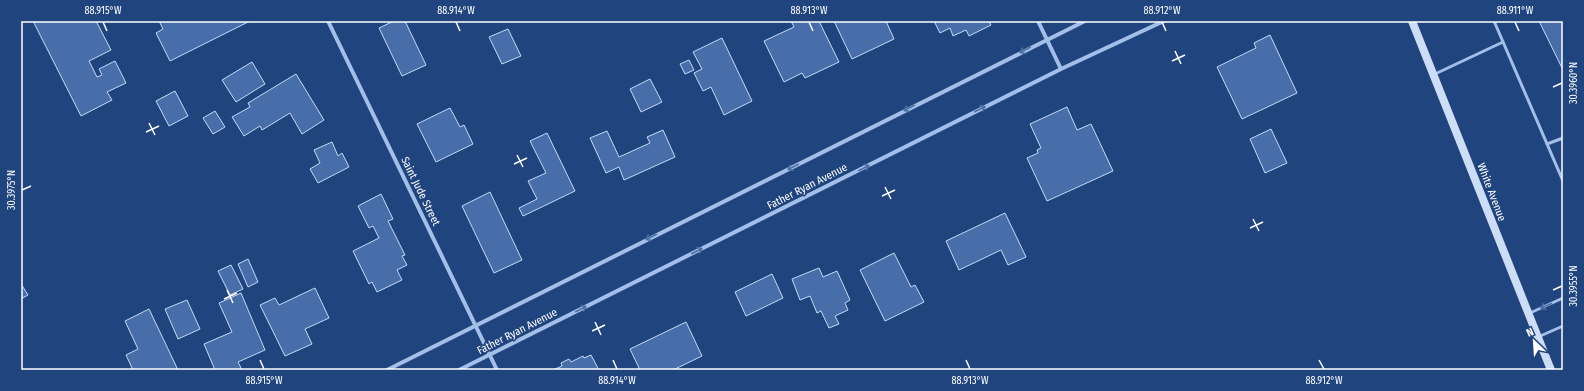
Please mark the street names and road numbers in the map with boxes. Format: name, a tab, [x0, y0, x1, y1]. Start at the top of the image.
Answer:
street label: Saint Jude Street	[398, 155, 443, 228]
street label: Father Ryan Avenue	[765, 161, 850, 212]
street label: White Avenue	[1474, 161, 1509, 223]
street label: Father Ryan Avenue	[475, 306, 560, 357]

